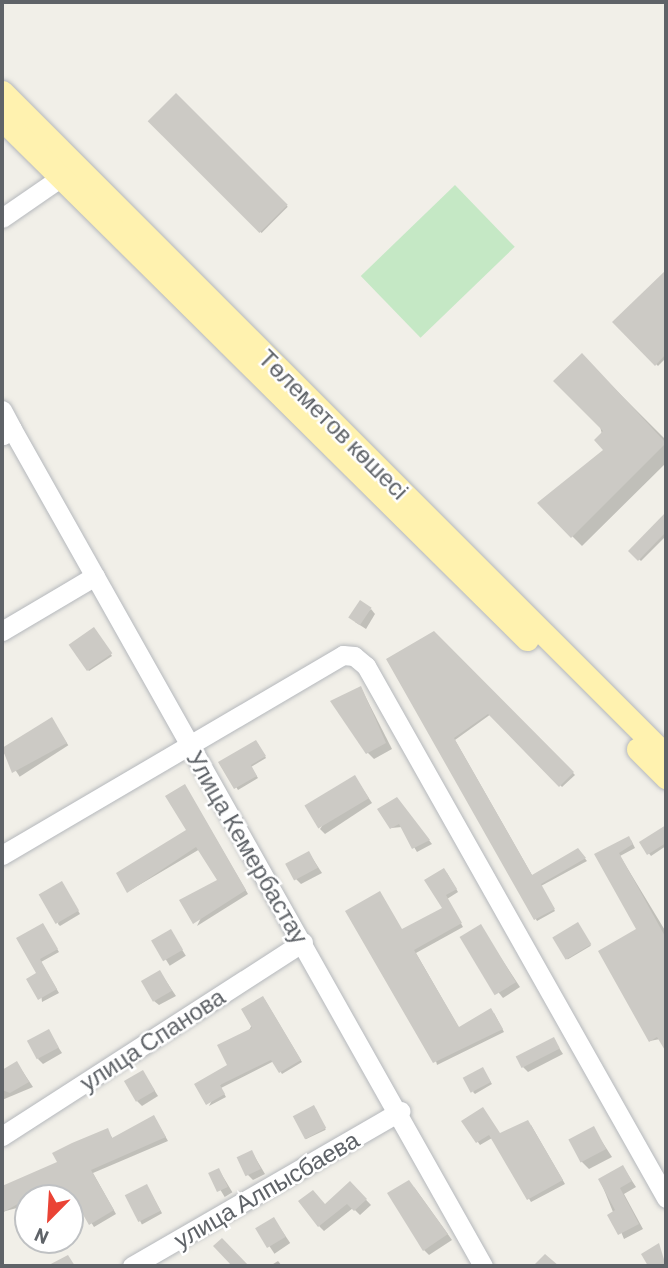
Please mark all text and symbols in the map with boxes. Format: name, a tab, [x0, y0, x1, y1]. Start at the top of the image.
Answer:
street label: Төлеметов көшесі	[253, 343, 415, 505]
street label: Улица Кемербастау	[181, 745, 315, 949]
street label: улица Спанова	[74, 981, 230, 1097]
street label: улица Алпысбаева	[168, 1124, 364, 1254]
north arrow	[14, 1184, 84, 1254]
text: N	[31, 1224, 52, 1250]

